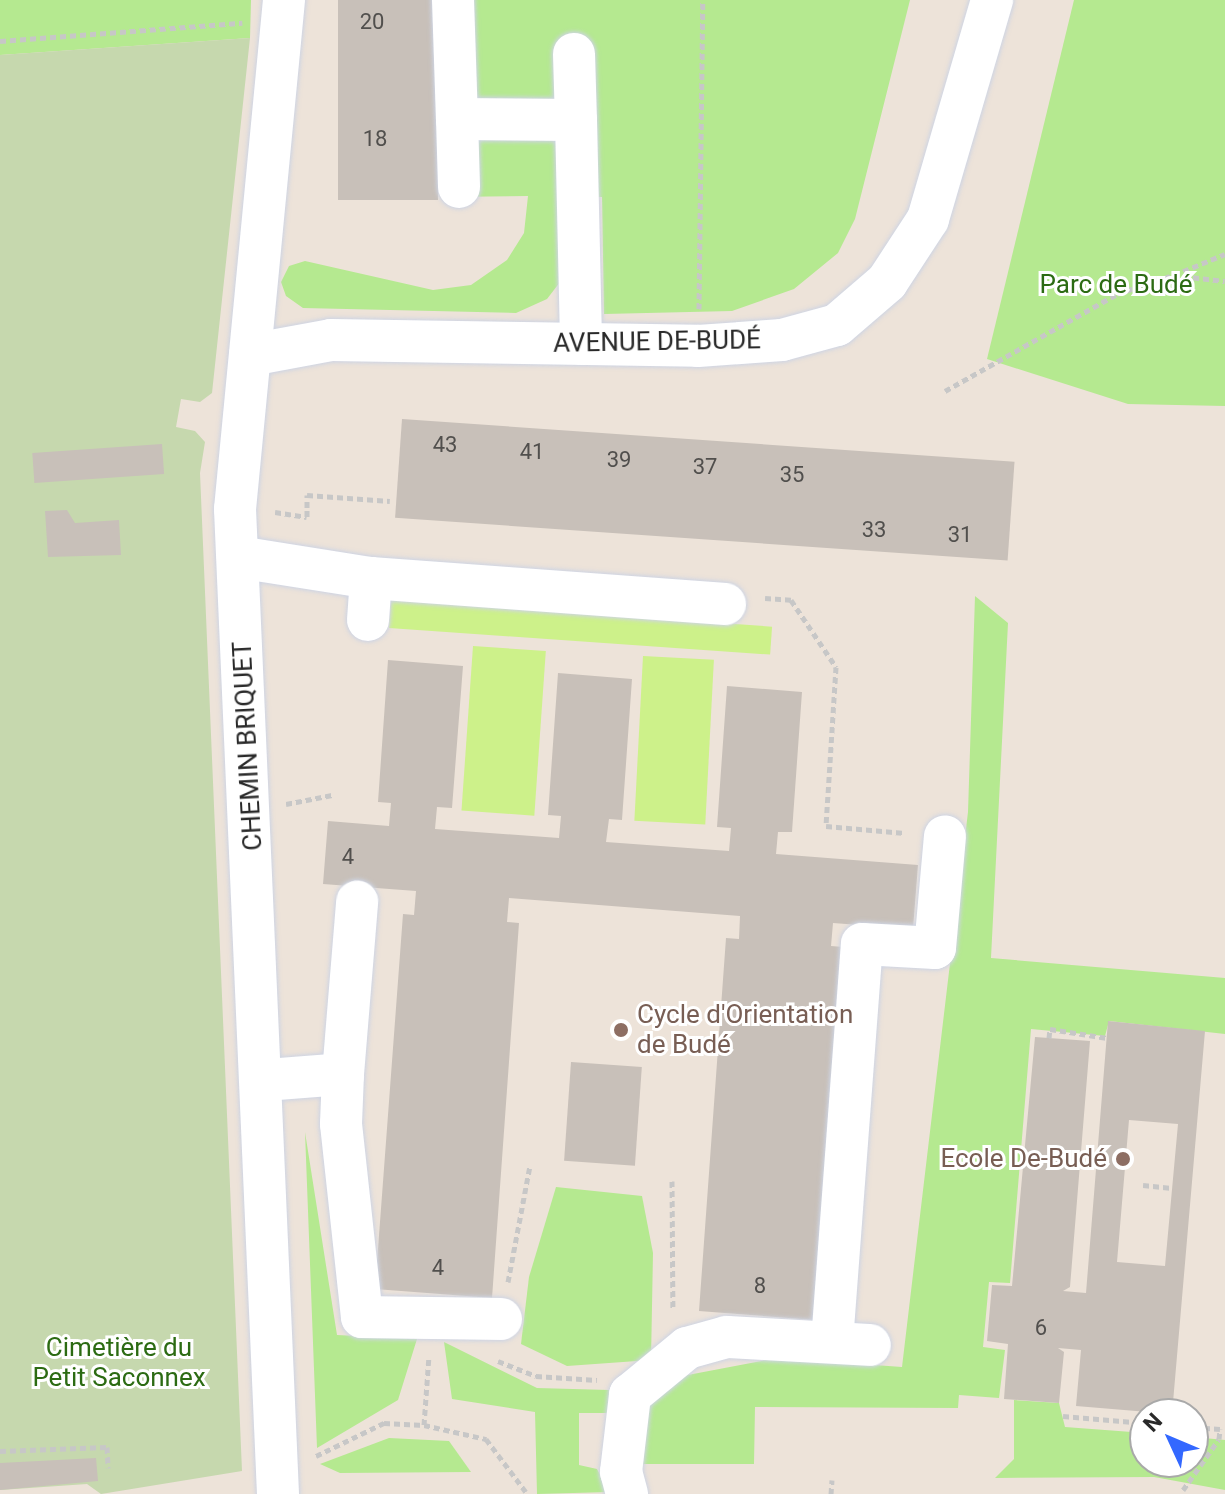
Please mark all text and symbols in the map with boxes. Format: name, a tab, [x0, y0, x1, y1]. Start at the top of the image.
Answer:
house number: 20	[360, 9, 384, 35]
house number: 18	[363, 126, 387, 152]
park label: Parc de Budé	[1040, 269, 1192, 301]
street label: AVENUE DE-BUDÉ	[553, 325, 761, 359]
house number: 43	[433, 432, 457, 458]
house number: 41	[520, 439, 544, 465]
house number: 39	[607, 447, 631, 473]
house number: 37	[693, 454, 717, 480]
house number: 35	[780, 462, 804, 488]
house number: 33	[862, 517, 886, 543]
house number: 31	[948, 522, 972, 548]
street label: CHEMIN BRIQUET	[227, 641, 269, 851]
house number: 4	[342, 844, 354, 870]
place label: Cycle d'Orientation de Budé	[637, 999, 853, 1060]
marker: Cycle d'Orientation de Budé	[612, 1021, 630, 1039]
place label: Ecole De-Budé	[940, 1143, 1107, 1175]
marker: Ecole De-Budé	[1114, 1150, 1132, 1168]
house number: 4	[432, 1255, 444, 1281]
house number: 8	[754, 1273, 766, 1299]
house number: 6	[1035, 1315, 1047, 1341]
park label: Cimetière du Petit Saconnex	[32, 1332, 206, 1394]
north arrow	[1129, 1398, 1209, 1478]
text: N	[1138, 1408, 1167, 1437]

